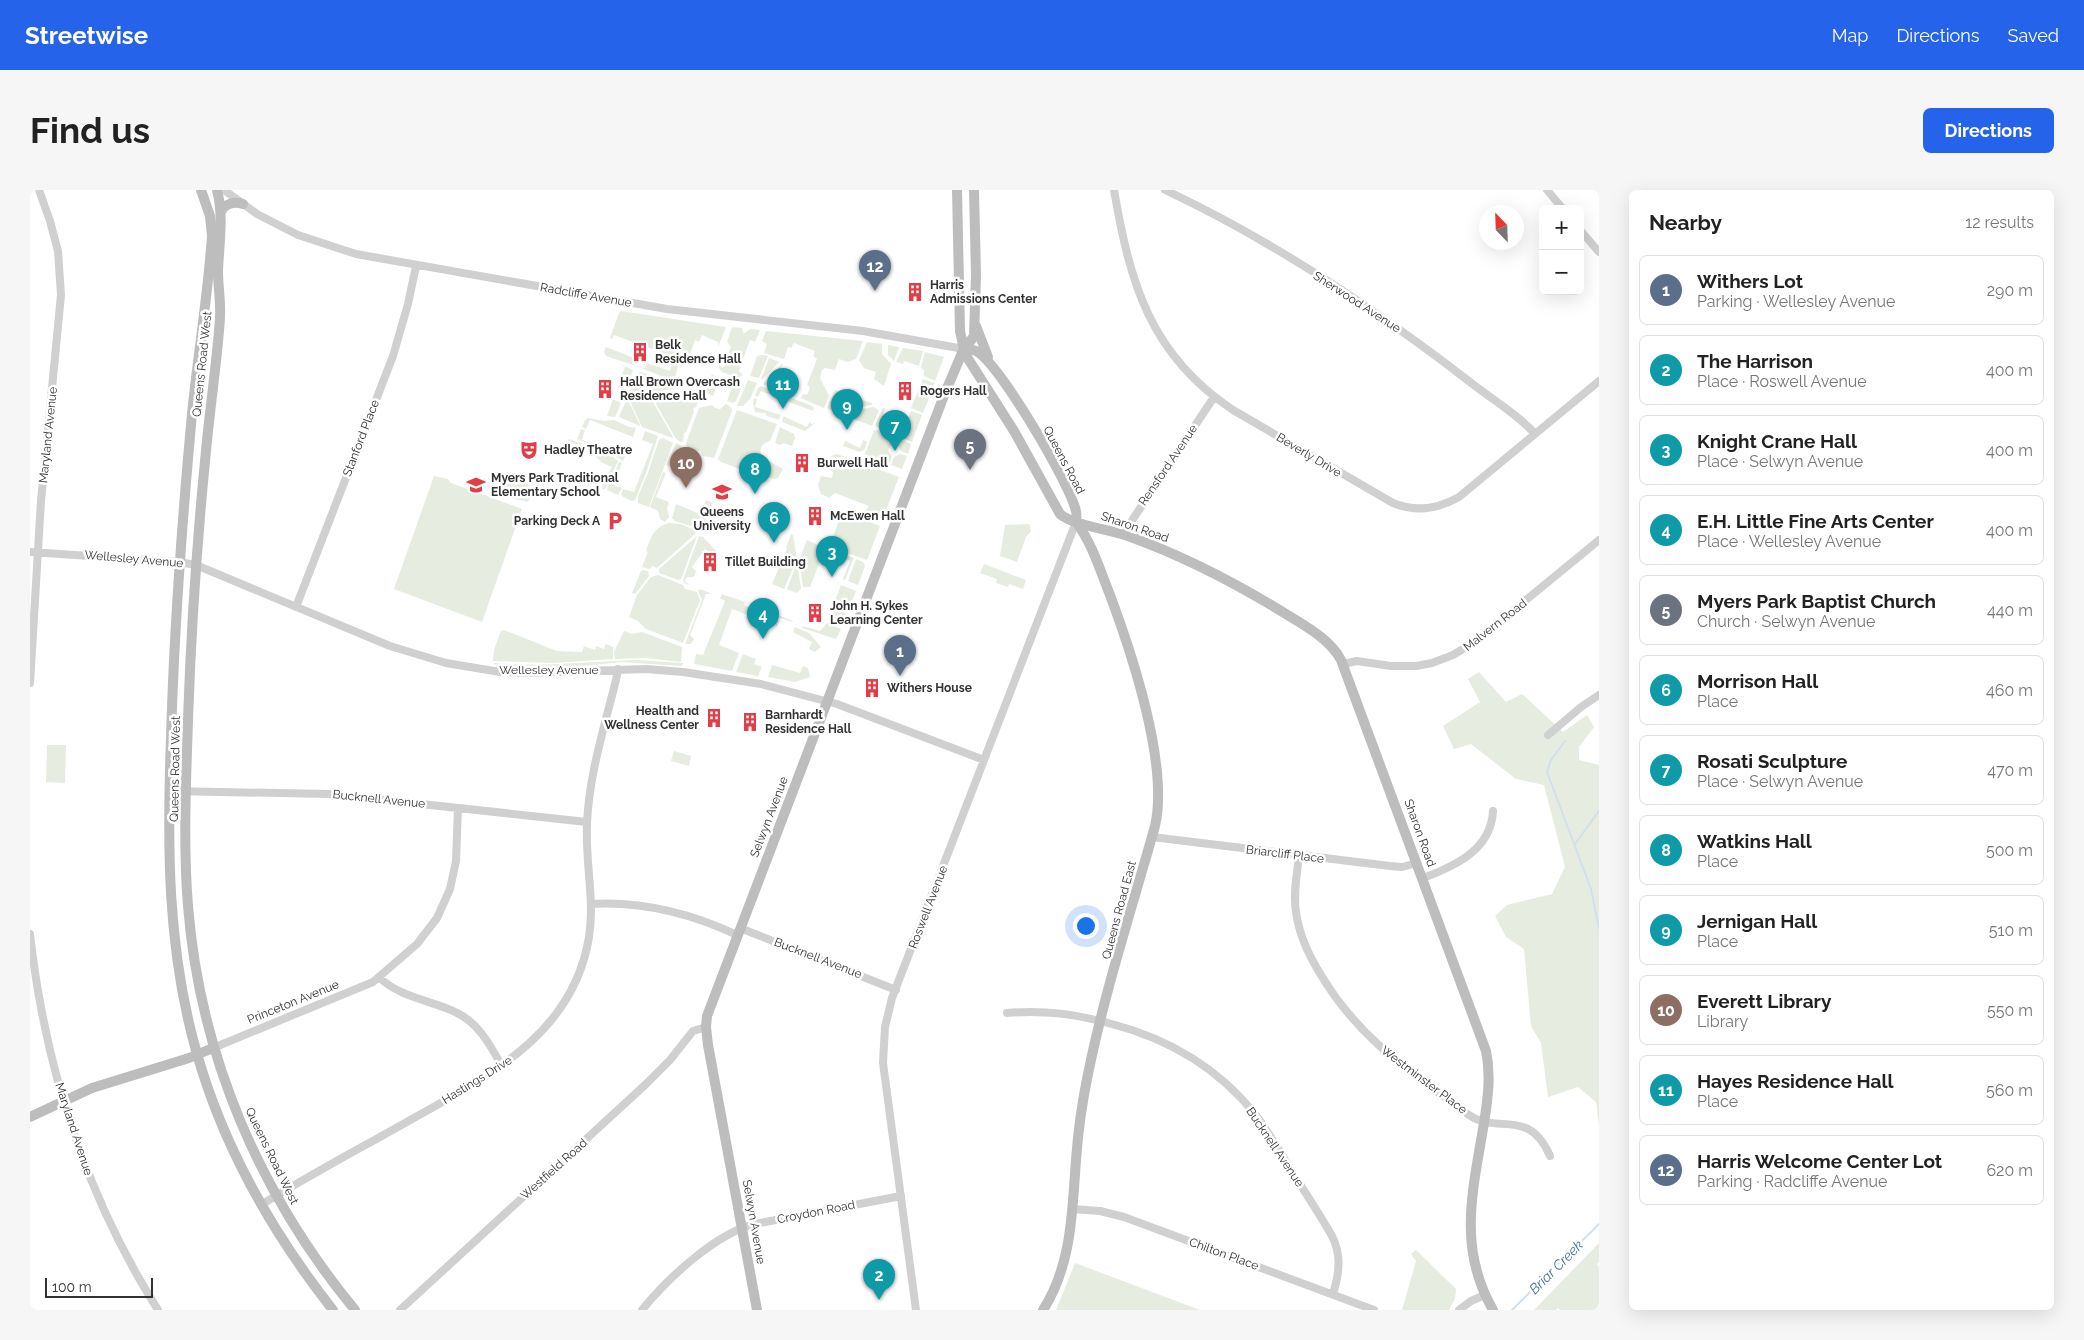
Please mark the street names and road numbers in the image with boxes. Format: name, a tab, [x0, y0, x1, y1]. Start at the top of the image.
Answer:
street label: Sherwood Avenue	[1311, 268, 1403, 336]
street label: Radcliffe Avenue	[539, 280, 633, 310]
street label: Queens Road West	[189, 311, 215, 417]
street label: Maryland Avenue	[36, 386, 60, 484]
street label: Stanford Place	[340, 398, 382, 478]
street label: Rensford Avenue	[1136, 422, 1200, 508]
street label: Queens Road	[1040, 424, 1088, 496]
street label: Beverly Drive	[1274, 430, 1344, 480]
street label: Sharon Road	[1099, 509, 1171, 545]
street label: Wellesley Avenue	[84, 548, 184, 570]
street label: Malvern Road	[1461, 596, 1529, 654]
street label: Wellesley Avenue	[499, 663, 599, 677]
street label: Queens Road West	[167, 716, 183, 822]
street label: Selwyn Avenue	[747, 775, 791, 859]
street label: Bucknell Avenue	[332, 787, 426, 811]
street label: Sharon Road	[1401, 797, 1439, 869]
street label: Briarcliff Place	[1245, 842, 1325, 866]
street label: Queens Road East	[1099, 859, 1139, 961]
street label: Roswell Avenue	[906, 863, 950, 951]
street label: Bucknell Avenue	[772, 935, 864, 981]
street label: Princeton Avenue	[245, 977, 341, 1027]
street label: Westminster Place	[1378, 1043, 1470, 1117]
street label: Hastings Drive	[440, 1053, 514, 1107]
street label: Maryland Avenue	[52, 1081, 96, 1177]
street label: Queens Road West	[242, 1105, 302, 1207]
street label: Bucknell Avenue	[1243, 1105, 1307, 1189]
street label: Westfield Road	[518, 1136, 590, 1202]
street label: Selwyn Avenue	[740, 1179, 768, 1265]
street label: Croydon Road	[776, 1198, 856, 1226]
street label: Chilton Place	[1187, 1235, 1261, 1273]

